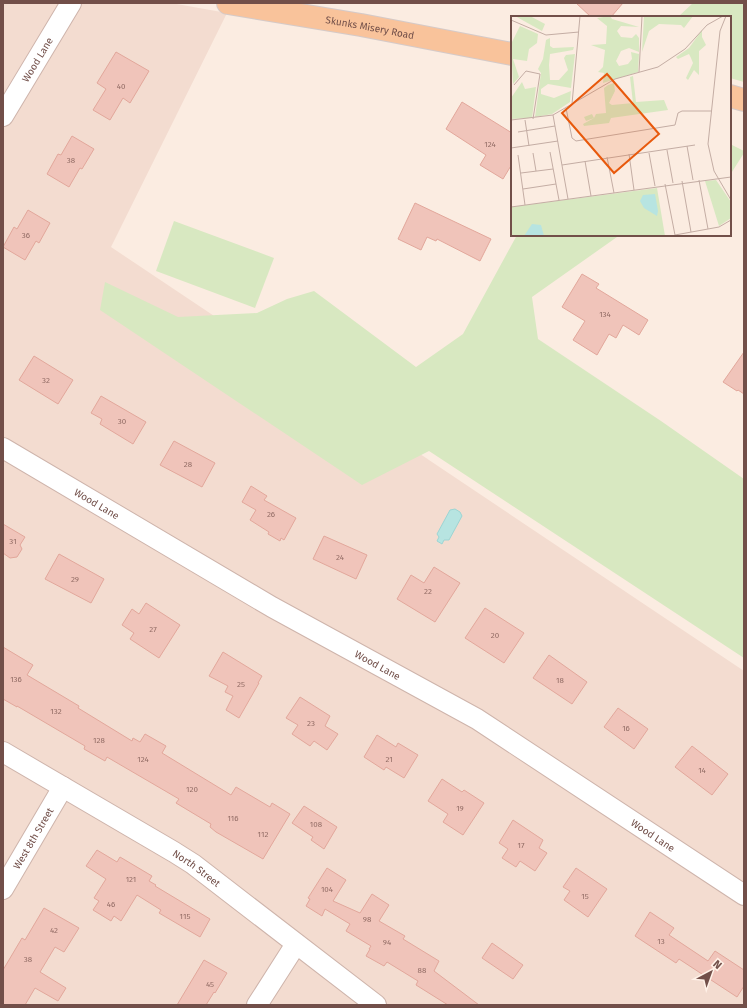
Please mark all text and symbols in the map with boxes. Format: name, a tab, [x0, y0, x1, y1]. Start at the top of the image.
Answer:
street label: Skunks Misery Road	[325, 14, 415, 42]
inset map	[511, 16, 731, 236]
street label: Wood Lane	[20, 35, 56, 85]
house number: 40	[117, 82, 126, 91]
house number: 124	[484, 140, 496, 149]
house number: 38	[67, 156, 76, 165]
house number: 36	[22, 231, 30, 240]
house number: 134	[599, 310, 612, 319]
house number: 32	[42, 376, 50, 385]
house number: 30	[118, 417, 127, 426]
house number: 28	[184, 460, 193, 469]
street label: Wood Lane	[72, 486, 121, 522]
house number: 26	[267, 510, 275, 519]
house number: 31	[9, 537, 17, 546]
house number: 24	[336, 553, 345, 562]
house number: 29	[71, 575, 79, 584]
house number: 22	[424, 587, 432, 596]
house number: 27	[149, 625, 157, 634]
house number: 20	[491, 631, 500, 640]
street label: Wood Lane	[352, 648, 402, 683]
house number: 136	[10, 675, 22, 684]
house number: 18	[556, 676, 565, 685]
house number: 25	[237, 680, 245, 689]
house number: 132	[50, 707, 62, 716]
house number: 23	[307, 719, 315, 728]
house number: 16	[622, 724, 630, 733]
house number: 128	[93, 736, 106, 745]
house number: 124	[137, 755, 149, 764]
house number: 21	[385, 755, 393, 764]
house number: 14	[698, 766, 707, 775]
house number: 120	[186, 785, 198, 794]
house number: 19	[456, 804, 464, 813]
street label: West 8th Street	[11, 805, 57, 872]
house number: 116	[227, 814, 239, 823]
street label: Wood Lane	[628, 817, 677, 855]
house number: 108	[310, 820, 323, 829]
house number: 112	[258, 830, 268, 839]
house number: 17	[517, 841, 525, 850]
street label: North Street	[170, 848, 223, 890]
house number: 121	[126, 875, 136, 884]
house number: 104	[321, 885, 334, 894]
house number: 15	[581, 892, 589, 901]
house number: 46	[107, 900, 115, 909]
house number: 115	[180, 912, 190, 921]
house number: 98	[363, 915, 372, 924]
house number: 42	[50, 926, 58, 935]
house number: 13	[657, 937, 665, 946]
house number: 94	[383, 938, 392, 947]
north arrow	[691, 952, 731, 992]
house number: 38	[24, 955, 33, 964]
text: N	[710, 958, 724, 972]
house number: 88	[418, 966, 427, 975]
house number: 45	[206, 980, 214, 989]

